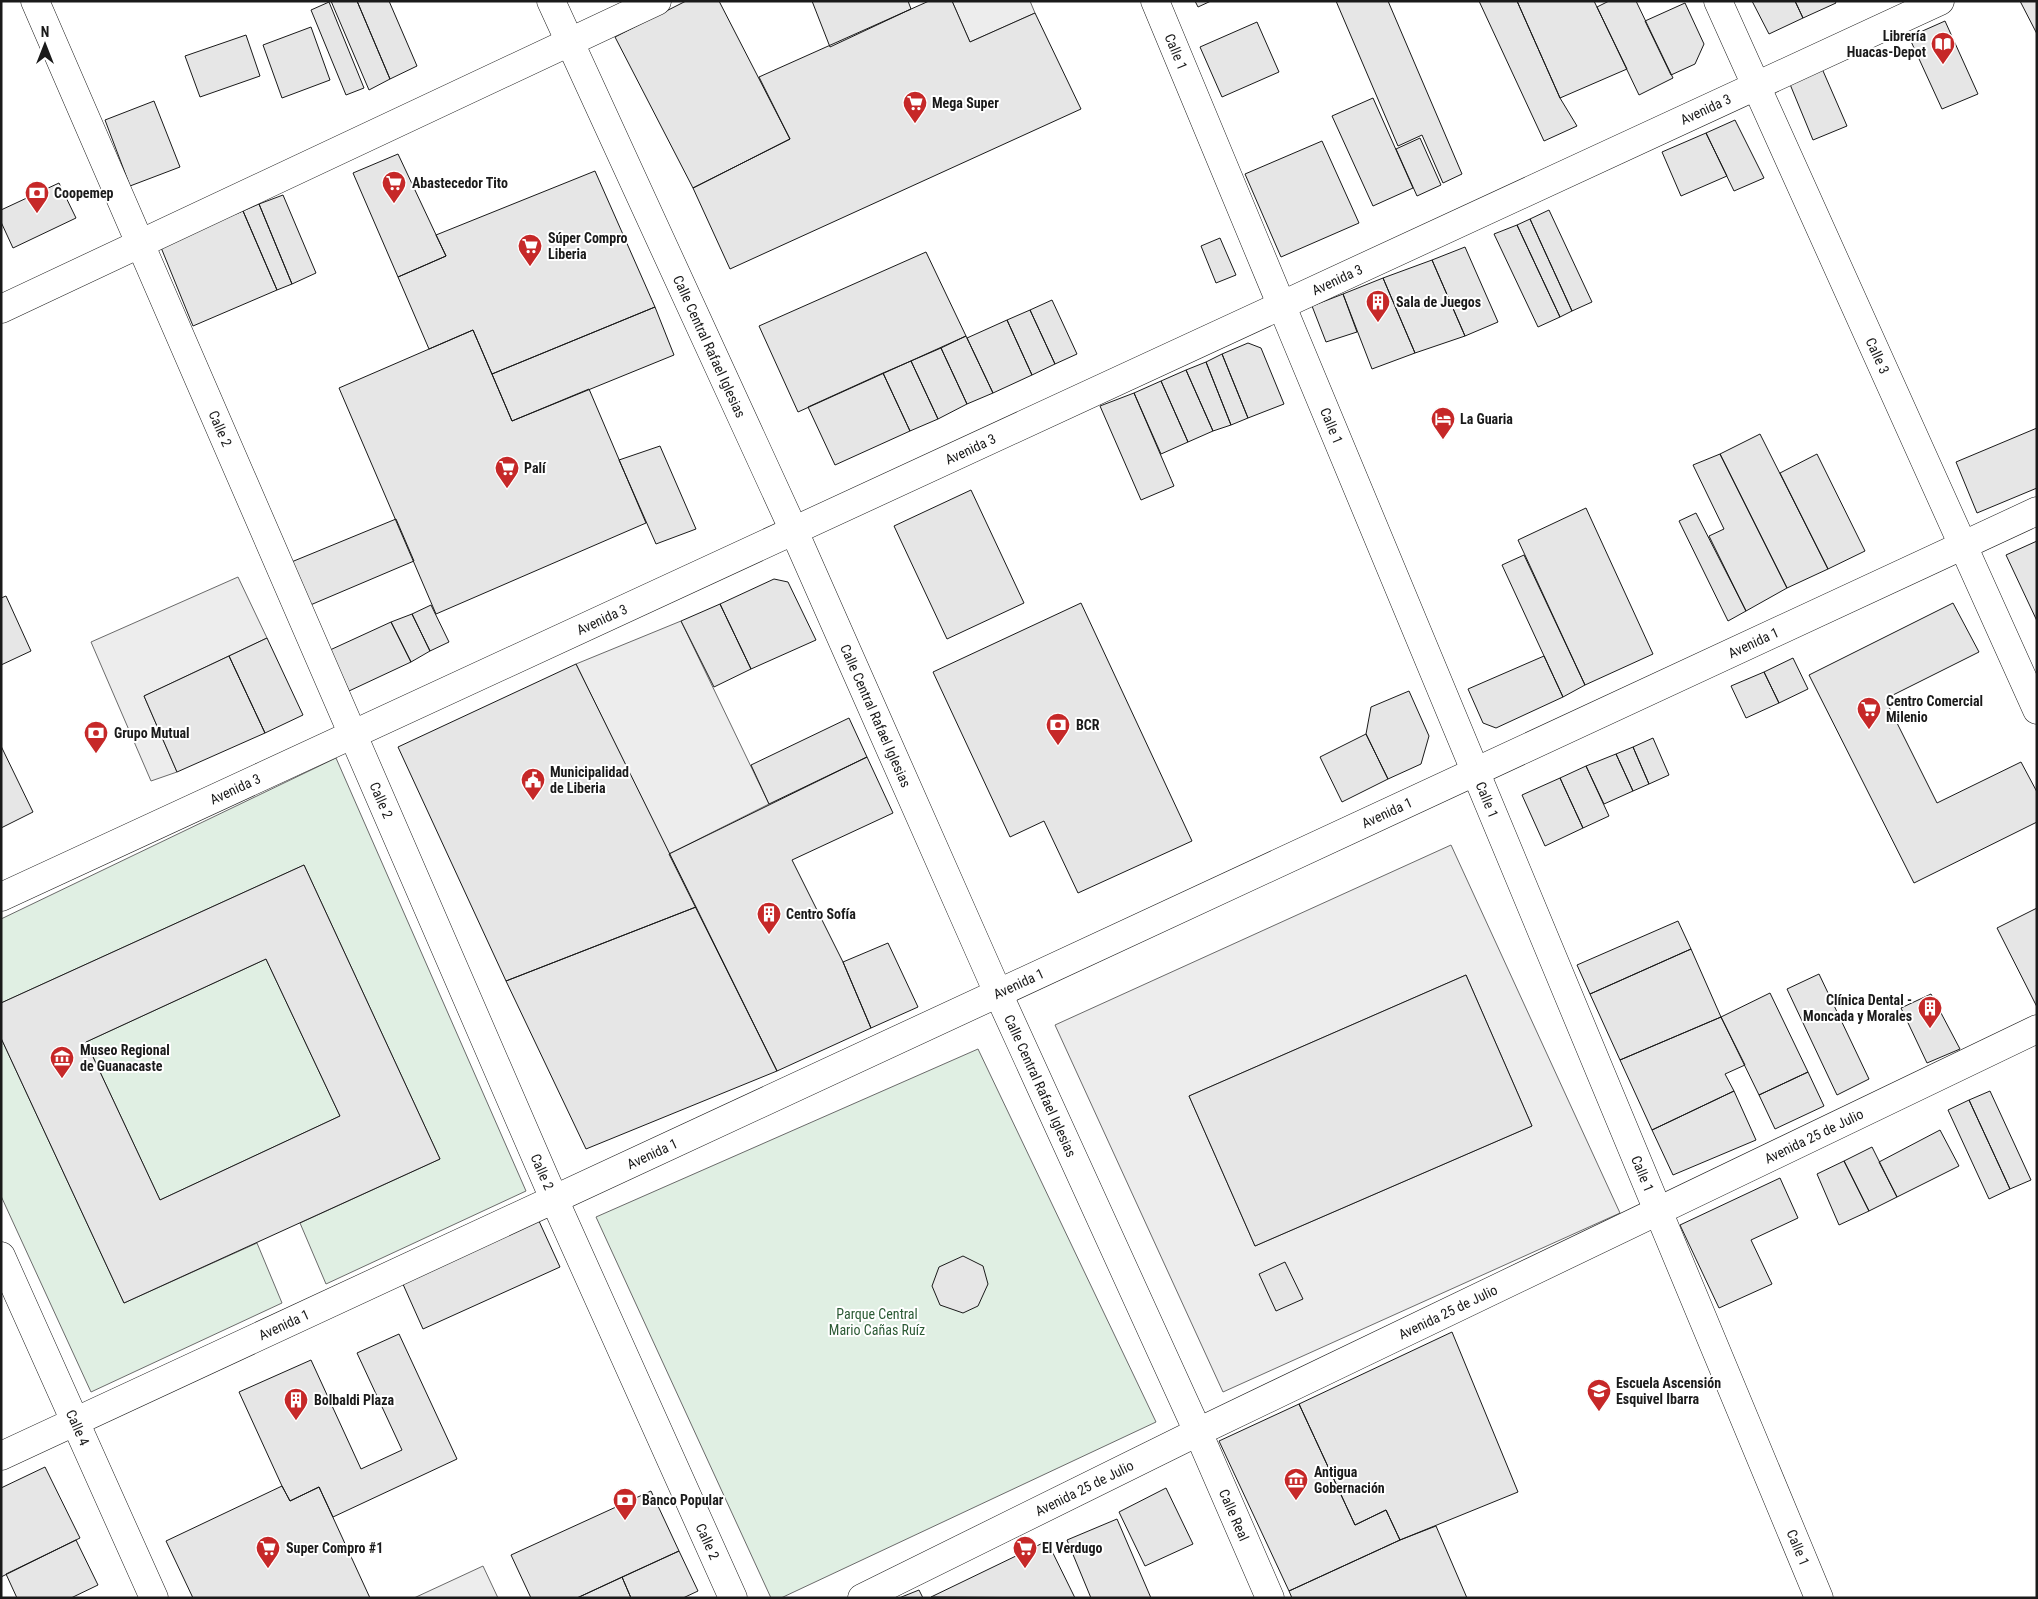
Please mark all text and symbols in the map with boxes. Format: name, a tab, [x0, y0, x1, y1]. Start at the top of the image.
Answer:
north arrow	[20, 20, 70, 70]
text: N	[41, 24, 49, 40]
place label: Librería Huacas-Depot	[1847, 28, 1926, 60]
street label: Calle 1	[1161, 31, 1191, 72]
library icon: Librería Huacas-Depot	[1930, 31, 1956, 65]
supermarket icon: Mega Super	[902, 90, 928, 124]
street label: Avenida 3	[1678, 91, 1734, 128]
place label: Mega Super	[932, 95, 999, 111]
supermarket icon: Abastecedor Tito	[381, 170, 407, 204]
place label: Abastecedor Tito	[412, 175, 508, 191]
bank icon: Coopemep	[24, 180, 50, 214]
place label: Coopemep	[54, 185, 114, 201]
place label: Súper Compro Liberia	[548, 230, 628, 262]
supermarket icon: Súper Compro Liberia	[517, 233, 543, 267]
street label: Avenida 3	[1309, 261, 1365, 298]
street label: Calle Central Rafael Iglesias	[670, 273, 749, 420]
building icon: Sala de Juegos	[1365, 289, 1391, 323]
place label: Sala de Juegos	[1396, 294, 1481, 310]
street label: Calle 3	[1863, 335, 1893, 376]
street label: Calle 1	[1317, 405, 1346, 446]
hotel icon: La Guaria	[1430, 406, 1456, 440]
street label: Calle 2	[205, 408, 235, 449]
place label: La Guaria	[1460, 411, 1513, 427]
street label: Avenida 3	[943, 430, 998, 468]
supermarket icon: Palí	[494, 455, 520, 489]
place label: Palí	[524, 460, 547, 476]
street label: Avenida 3	[574, 601, 630, 638]
street label: Avenida 1	[1726, 624, 1781, 661]
street label: Calle Central Rafael Iglesias	[837, 642, 914, 790]
place label: Centro Comercial Milenio	[1886, 693, 1983, 725]
supermarket icon: Centro Comercial Milenio	[1856, 696, 1882, 730]
bank icon: BCR	[1045, 712, 1071, 746]
place label: BCR	[1076, 717, 1100, 733]
bank icon: Grupo Mutual	[83, 720, 109, 754]
place label: Grupo Mutual	[114, 725, 190, 741]
place label: Municipalidad de Liberia	[550, 764, 629, 796]
public building icon: Municipalidad de Liberia	[520, 767, 546, 801]
street label: Avenida 3	[207, 770, 263, 807]
street label: Calle 1	[1472, 779, 1502, 820]
street label: Calle 2	[366, 780, 396, 821]
street label: Avenida 1	[1359, 794, 1415, 831]
building icon: Centro Sofía	[756, 901, 782, 935]
place label: Centro Sofía	[786, 906, 856, 922]
street label: Avenida 1	[991, 965, 1047, 1002]
place label: Clínica Dental - Moncada y Morales	[1803, 992, 1912, 1024]
building icon: Clínica Dental - Moncada y Morales	[1917, 995, 1943, 1029]
street label: Calle Central Rafael Iglesias	[1001, 1012, 1080, 1159]
place label: Museo Regional de Guanacaste	[80, 1042, 170, 1074]
museum icon: Museo Regional de Guanacaste	[49, 1045, 75, 1079]
street label: Avenida 25 de Julio	[1762, 1106, 1866, 1167]
street label: Avenida 1	[624, 1135, 680, 1172]
street label: Calle 2	[527, 1151, 557, 1192]
street label: Calle 1	[1628, 1153, 1657, 1194]
street label: Avenida 25 de Julio	[1396, 1281, 1500, 1343]
street label: Avenida 1	[256, 1306, 312, 1343]
park label: Parque Central Mario Cañas Ruíz	[829, 1306, 925, 1338]
place label: Escuela Ascensión Esquivel Ibarra	[1616, 1375, 1721, 1407]
school or university icon: Escuela Ascensión Esquivel Ibarra	[1586, 1378, 1612, 1412]
building icon: Bolbaldi Plaza	[283, 1387, 309, 1421]
place label: Bolbaldi Plaza	[314, 1392, 395, 1408]
street label: Calle 4	[63, 1407, 93, 1448]
street label: Avenida 25 de Julio	[1032, 1457, 1136, 1519]
place label: Antigua Gobernación	[1314, 1464, 1385, 1496]
museum icon: Antigua Gobernación	[1283, 1467, 1309, 1501]
bank icon: Banco Popular	[612, 1487, 638, 1521]
street label: Calle Real	[1216, 1487, 1252, 1543]
place label: Banco Popular	[642, 1492, 724, 1508]
street label: Calle 2	[693, 1521, 723, 1562]
street label: Calle 1	[1783, 1527, 1813, 1568]
supermarket icon: Super Compro #1	[255, 1535, 281, 1569]
supermarket icon: El Verdugo	[1012, 1535, 1038, 1569]
place label: Super Compro #1	[286, 1540, 383, 1556]
place label: El Verdugo	[1042, 1540, 1102, 1556]

